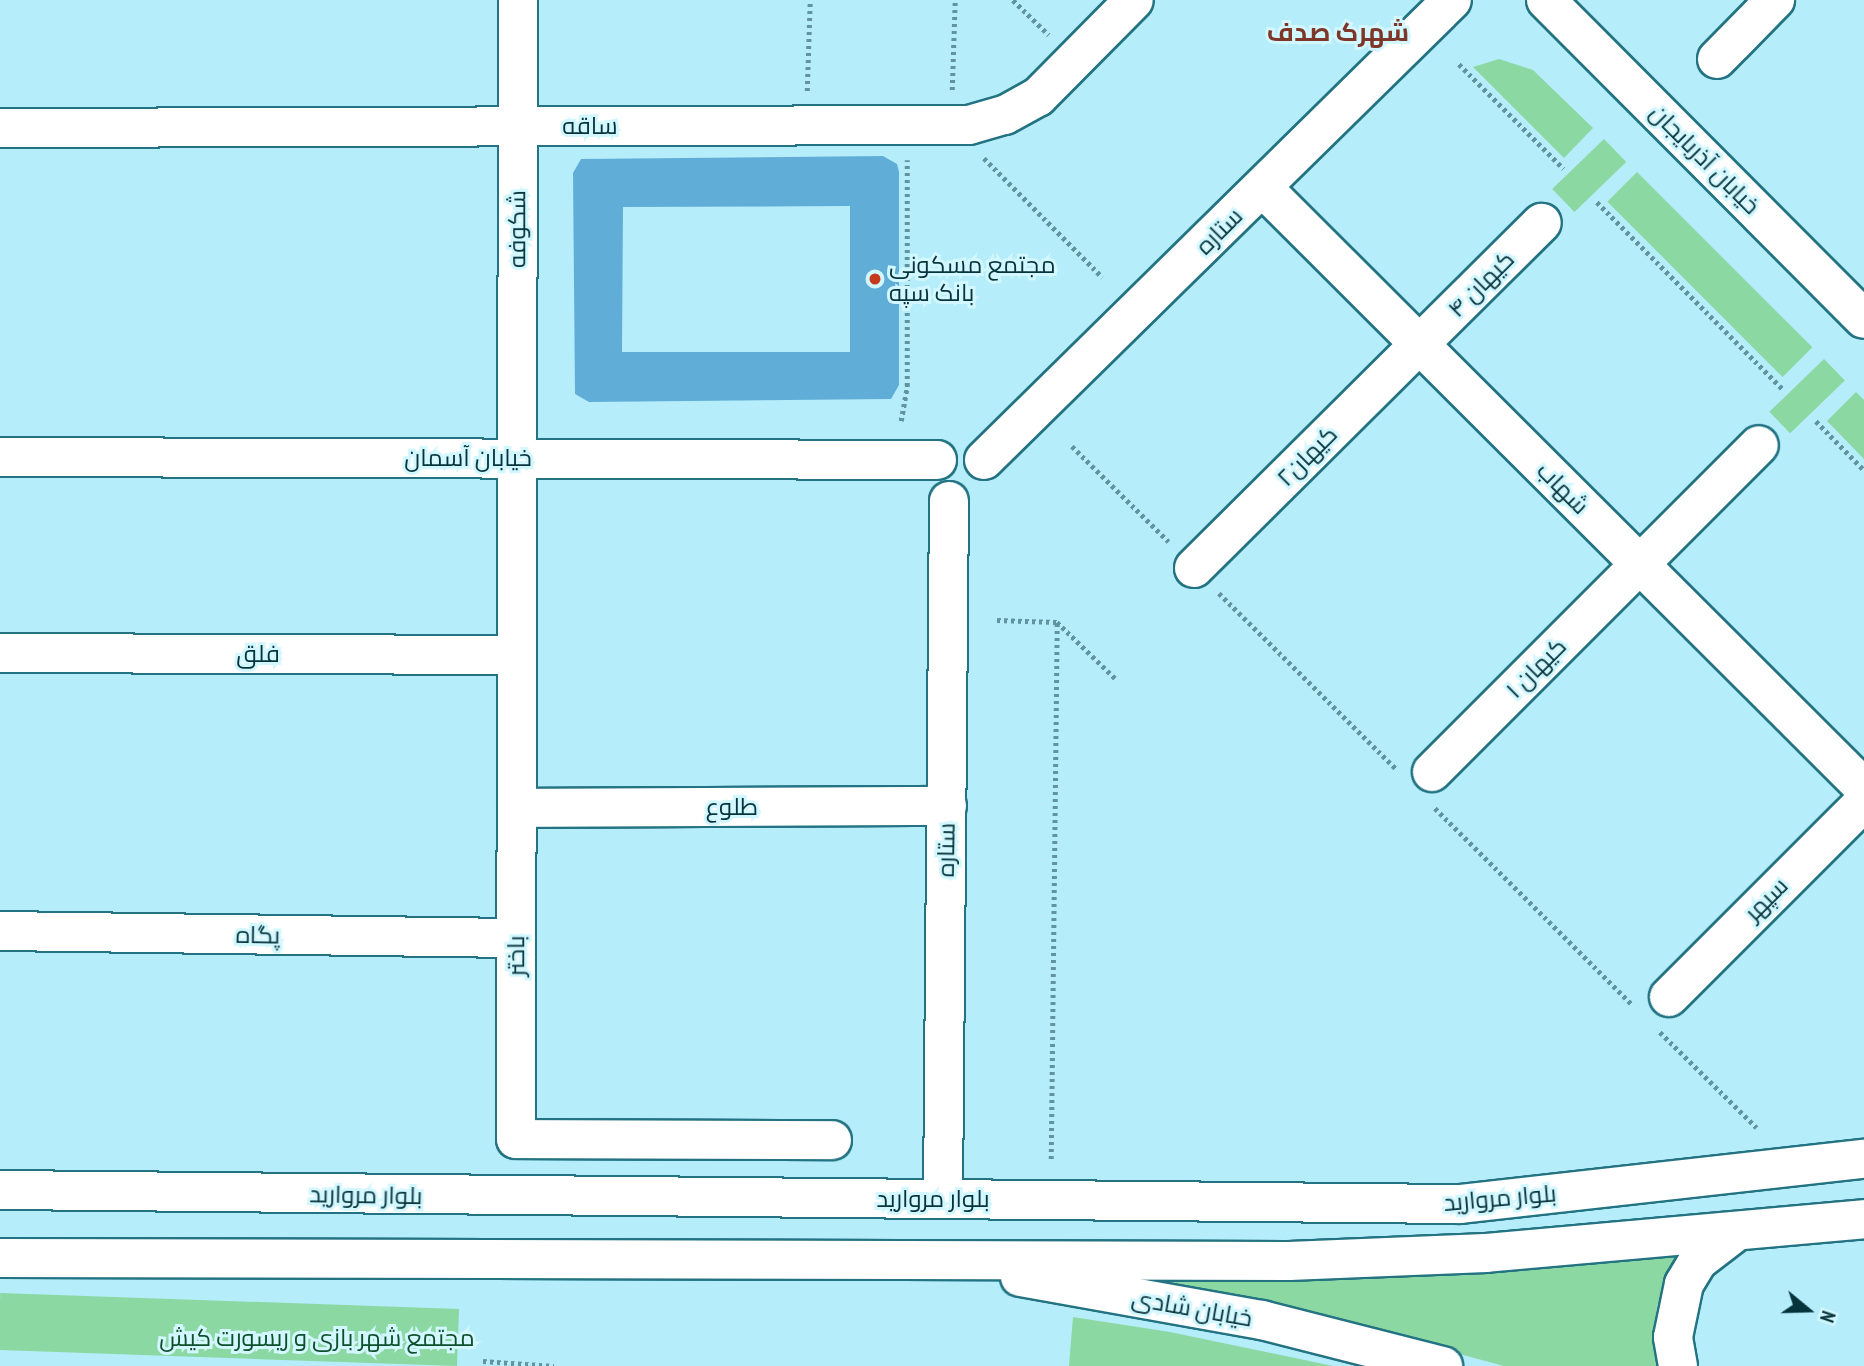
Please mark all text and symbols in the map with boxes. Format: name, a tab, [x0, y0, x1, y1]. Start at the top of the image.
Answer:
district label: شهرک صدف	[1267, 16, 1409, 48]
street label: خیابان آذربایجان	[1644, 98, 1766, 220]
street label: ساقه	[562, 112, 618, 140]
street label: شکوفه	[503, 190, 531, 268]
street label: ستاره	[1190, 202, 1248, 260]
street label: کیهان ۴	[1442, 245, 1520, 323]
place label: مجتمع مسکونی بانک سپه	[889, 251, 1056, 307]
marker: مجتمع مسکونی بانک سپه	[867, 271, 883, 287]
street label: کیهان۲	[1271, 420, 1343, 492]
street label: خیابان آسمان	[404, 444, 532, 472]
street label: شهاب	[1531, 456, 1595, 520]
street label: کیهان ۱	[1500, 632, 1572, 704]
street label: فلق	[236, 640, 280, 668]
street label: طلوع	[706, 793, 758, 821]
street label: ستاره	[931, 823, 961, 877]
street label: سپهر	[1738, 871, 1794, 927]
street label: پگاه	[236, 920, 280, 950]
street label: باختر	[502, 935, 530, 977]
street label: بلوار مروارید	[1442, 1179, 1558, 1217]
street label: بلوار مروارید	[309, 1180, 423, 1210]
street label: بلوار مروارید	[876, 1185, 990, 1213]
north arrow	[1773, 1275, 1843, 1345]
street label: خیابان شادی	[1129, 1283, 1255, 1333]
text: N	[1815, 1308, 1841, 1326]
park label: مجتمع شهر بازی و ریسورت کیش	[159, 1324, 475, 1352]

